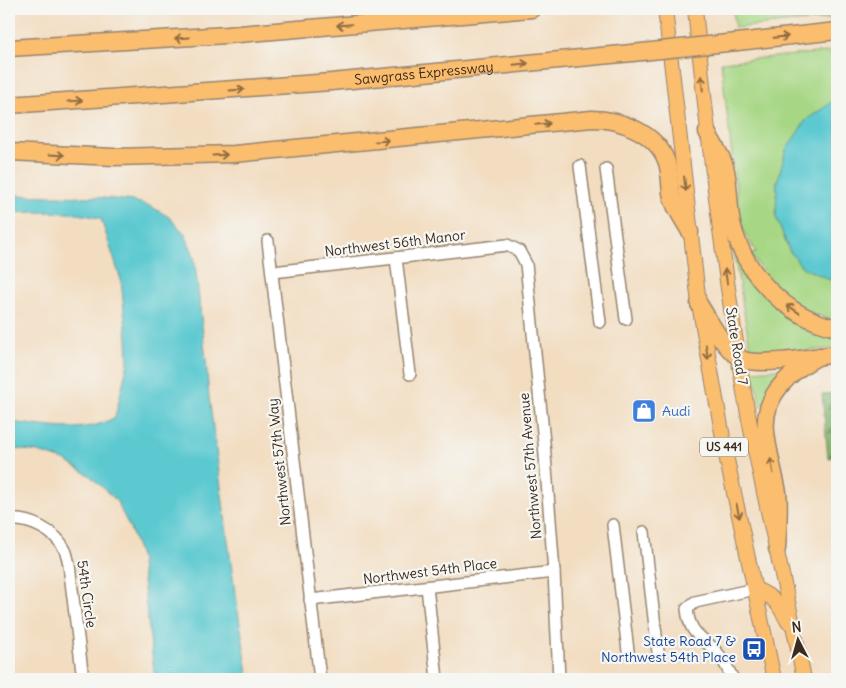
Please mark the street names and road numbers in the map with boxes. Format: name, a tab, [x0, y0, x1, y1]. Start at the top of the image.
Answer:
street label: Sawgrass Expressway	[353, 57, 494, 89]
street label: Northwest 56th Manor	[323, 225, 467, 261]
street label: State Road 7	[722, 306, 752, 386]
street label: Northwest 57th Avenue	[515, 392, 545, 540]
street label: Northwest 57th Way	[263, 397, 295, 527]
road number: US 441	[700, 438, 748, 457]
street label: Northwest 54th Place	[362, 554, 498, 588]
street label: 54th Circle	[73, 559, 101, 629]

